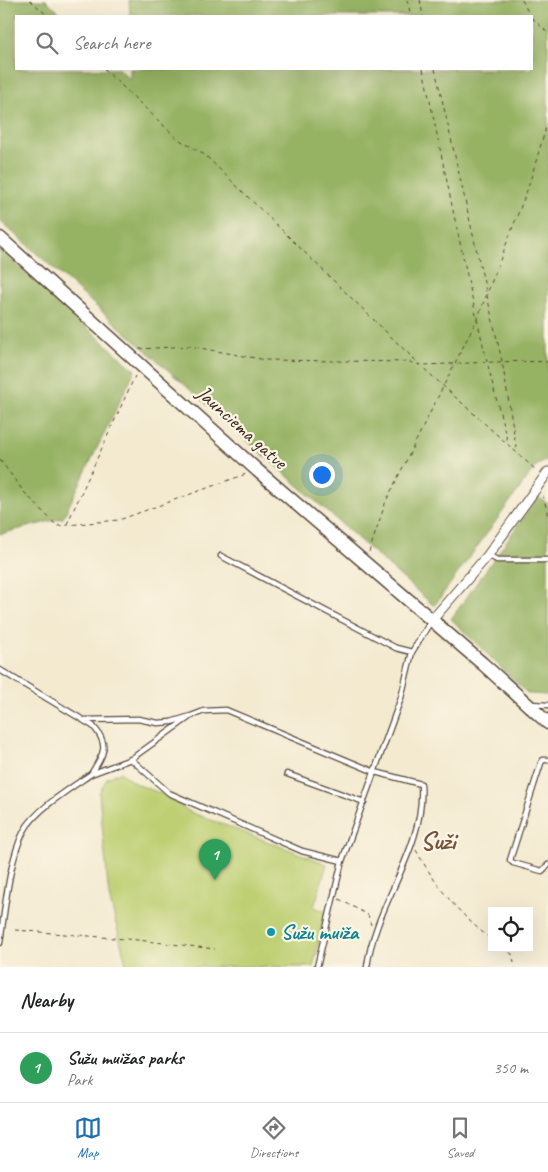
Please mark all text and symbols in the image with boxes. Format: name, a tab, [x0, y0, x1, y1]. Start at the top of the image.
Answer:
search box	[15, 15, 533, 70]
icon: search	[33, 29, 61, 57]
text: Search here	[73, 31, 150, 55]
street label: Jaunciema gatve	[191, 379, 294, 476]
your location	[309, 462, 335, 488]
district label: Suži	[420, 824, 460, 857]
pin: 1	[199, 839, 231, 880]
map controls	[488, 907, 533, 952]
button: locate	[488, 907, 533, 952]
place label: Sužu muiža	[281, 919, 360, 945]
marker: Sužu muiža	[265, 926, 277, 938]
text: Nearby	[20, 987, 73, 1013]
text: Sužu muižas parks	[67, 1046, 184, 1070]
text: 1	[32, 1058, 40, 1078]
text: 350 m	[494, 1058, 528, 1078]
text: Park	[67, 1070, 92, 1090]
tab: Map	[74, 1114, 102, 1161]
tab: Directions	[250, 1114, 298, 1161]
tab: Saved	[446, 1114, 474, 1161]

